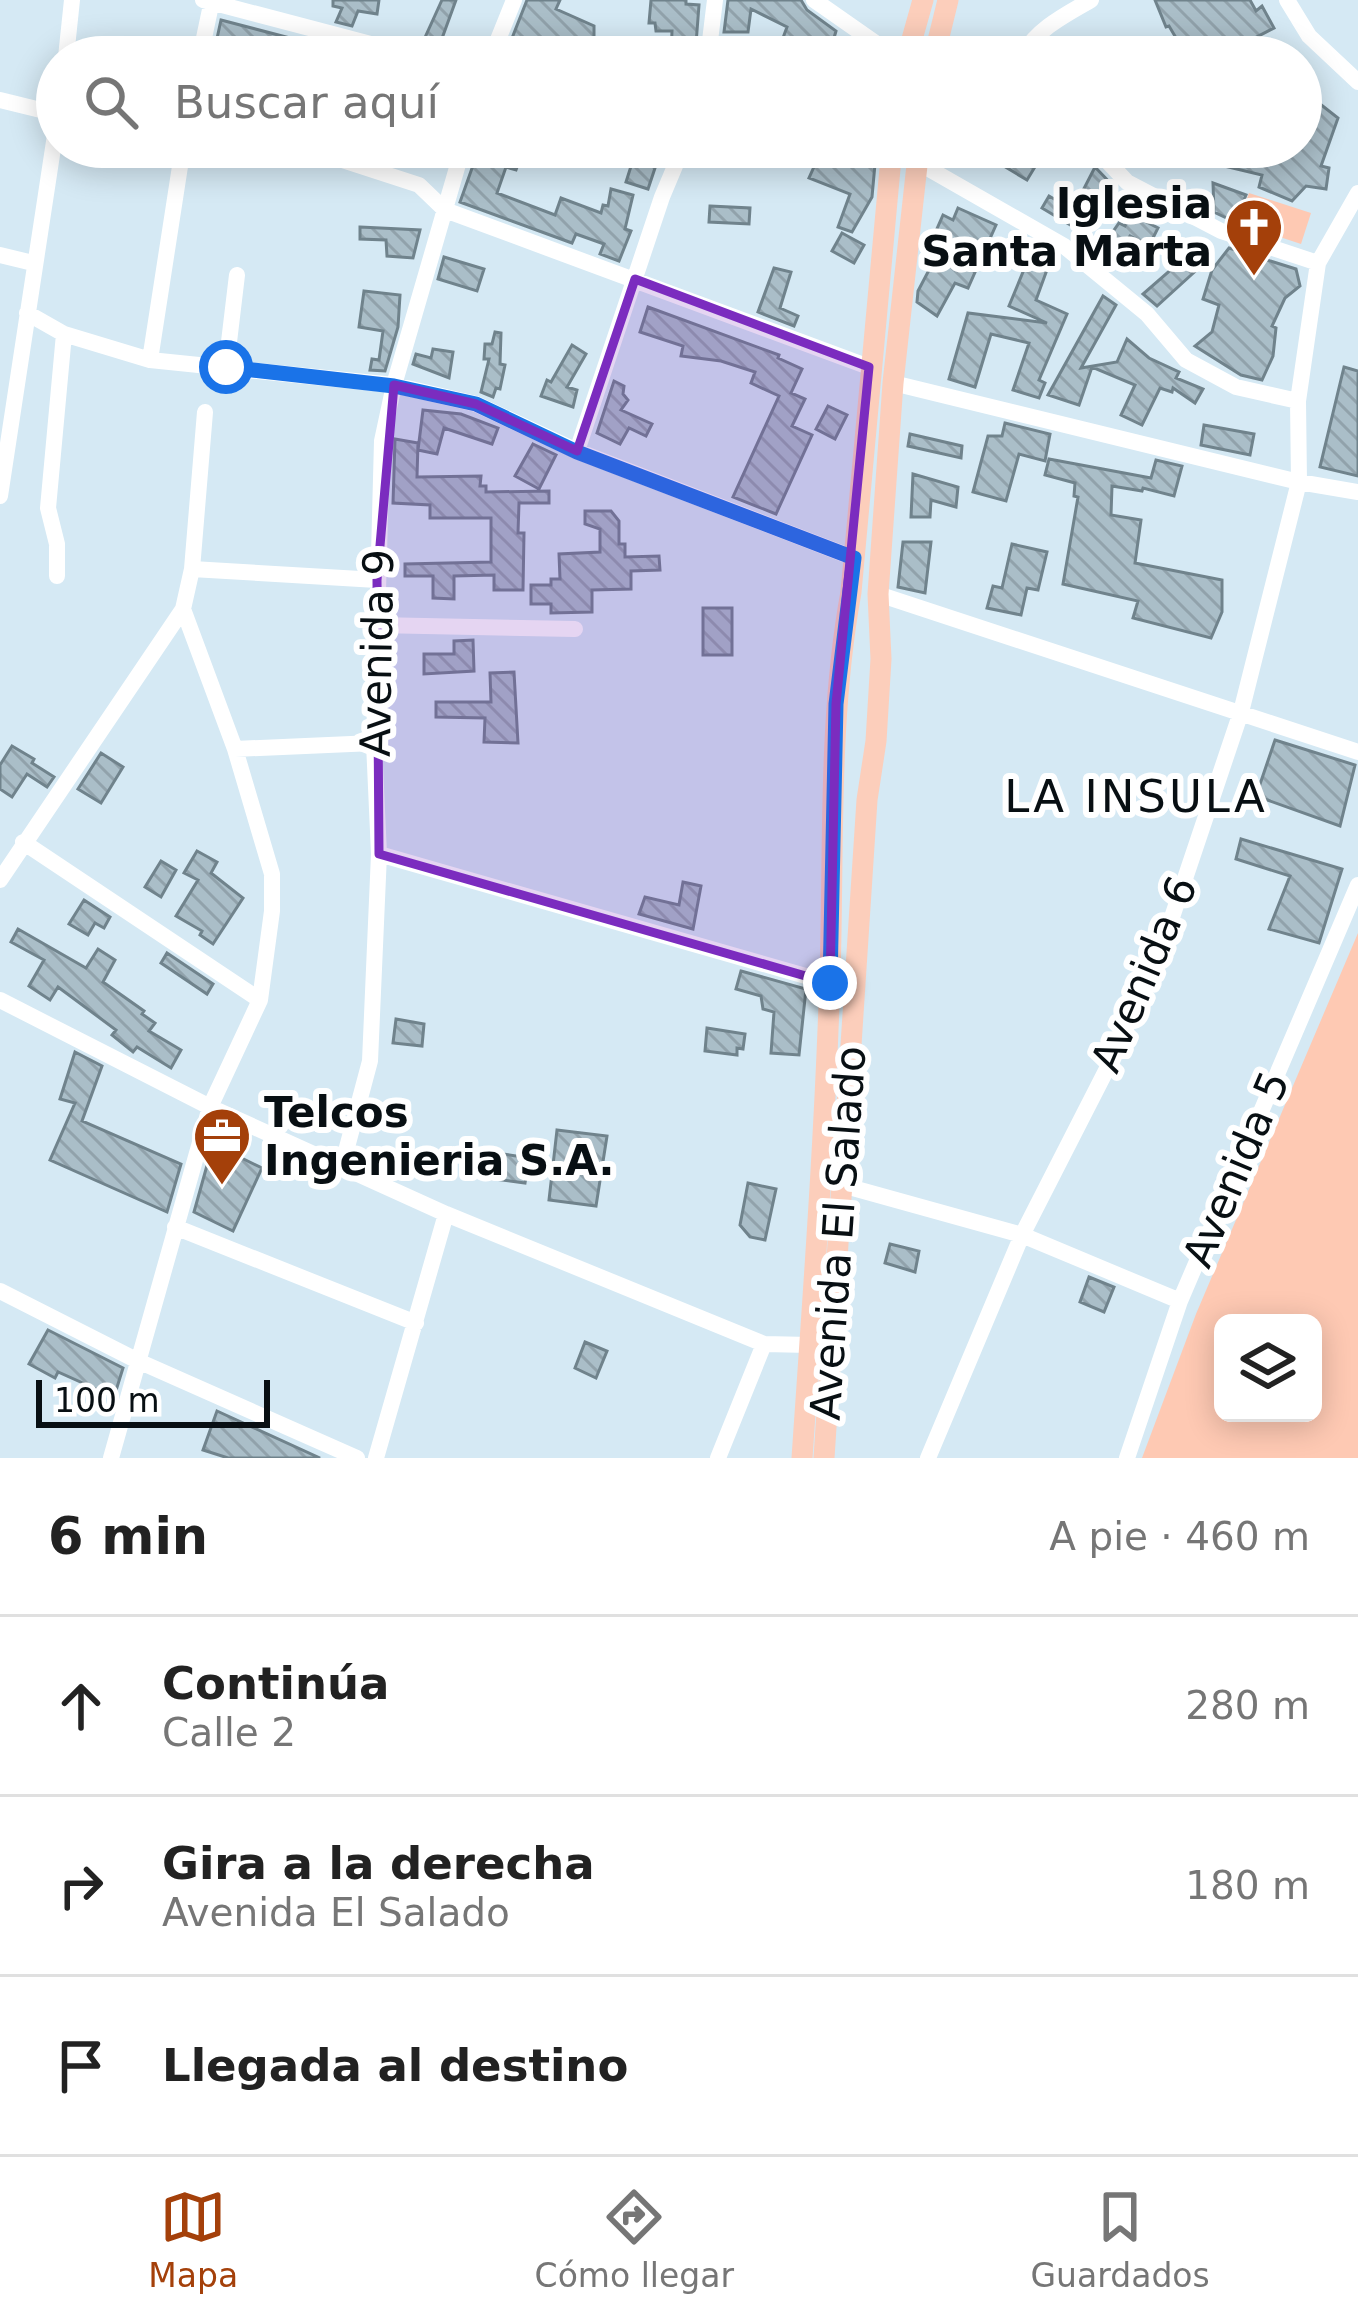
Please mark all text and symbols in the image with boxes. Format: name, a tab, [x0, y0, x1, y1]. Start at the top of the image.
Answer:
search box	[36, 36, 1322, 168]
icon: search	[78, 69, 144, 135]
text: Buscar aquí	[174, 76, 439, 129]
place label: Iglesia Santa Marta	[921, 179, 1212, 276]
church icon: Iglesia Santa Marta	[1223, 196, 1285, 278]
route start	[199, 340, 253, 394]
street label: Avenida 9	[351, 549, 403, 757]
district label: LA INSULA	[1004, 770, 1268, 823]
street label: Avenida 6	[1081, 869, 1207, 1079]
route end	[803, 956, 857, 1010]
street label: Avenida El Salado	[800, 1044, 876, 1422]
street label: Avenida 5	[1173, 1064, 1299, 1274]
place label: Telcos Ingenieria S.A.	[264, 1088, 614, 1185]
office icon: Telcos Ingenieria S.A.	[191, 1105, 253, 1187]
map controls	[1214, 1314, 1322, 1422]
button: layers	[1214, 1314, 1322, 1422]
scale bar	[36, 1374, 270, 1427]
text: 100 m	[54, 1381, 160, 1420]
text: 6 min	[48, 1507, 208, 1566]
text: A pie · 460 m	[1049, 1514, 1310, 1559]
text: Continúa	[162, 1657, 389, 1710]
icon: ahead	[48, 1673, 114, 1739]
text: 280 m	[1185, 1683, 1310, 1728]
text: Calle 2	[162, 1710, 296, 1755]
text: Gira a la derecha	[162, 1837, 595, 1890]
icon: right	[48, 1853, 114, 1919]
text: 180 m	[1185, 1863, 1310, 1908]
text: Avenida El Salado	[162, 1890, 510, 1935]
icon: arrive	[48, 2033, 114, 2099]
text: Llegada al destino	[162, 2039, 628, 2092]
tab: Mapa	[148, 2184, 238, 2295]
tab: Cómo llegar	[535, 2184, 734, 2295]
tab: Guardados	[1031, 2184, 1210, 2295]

